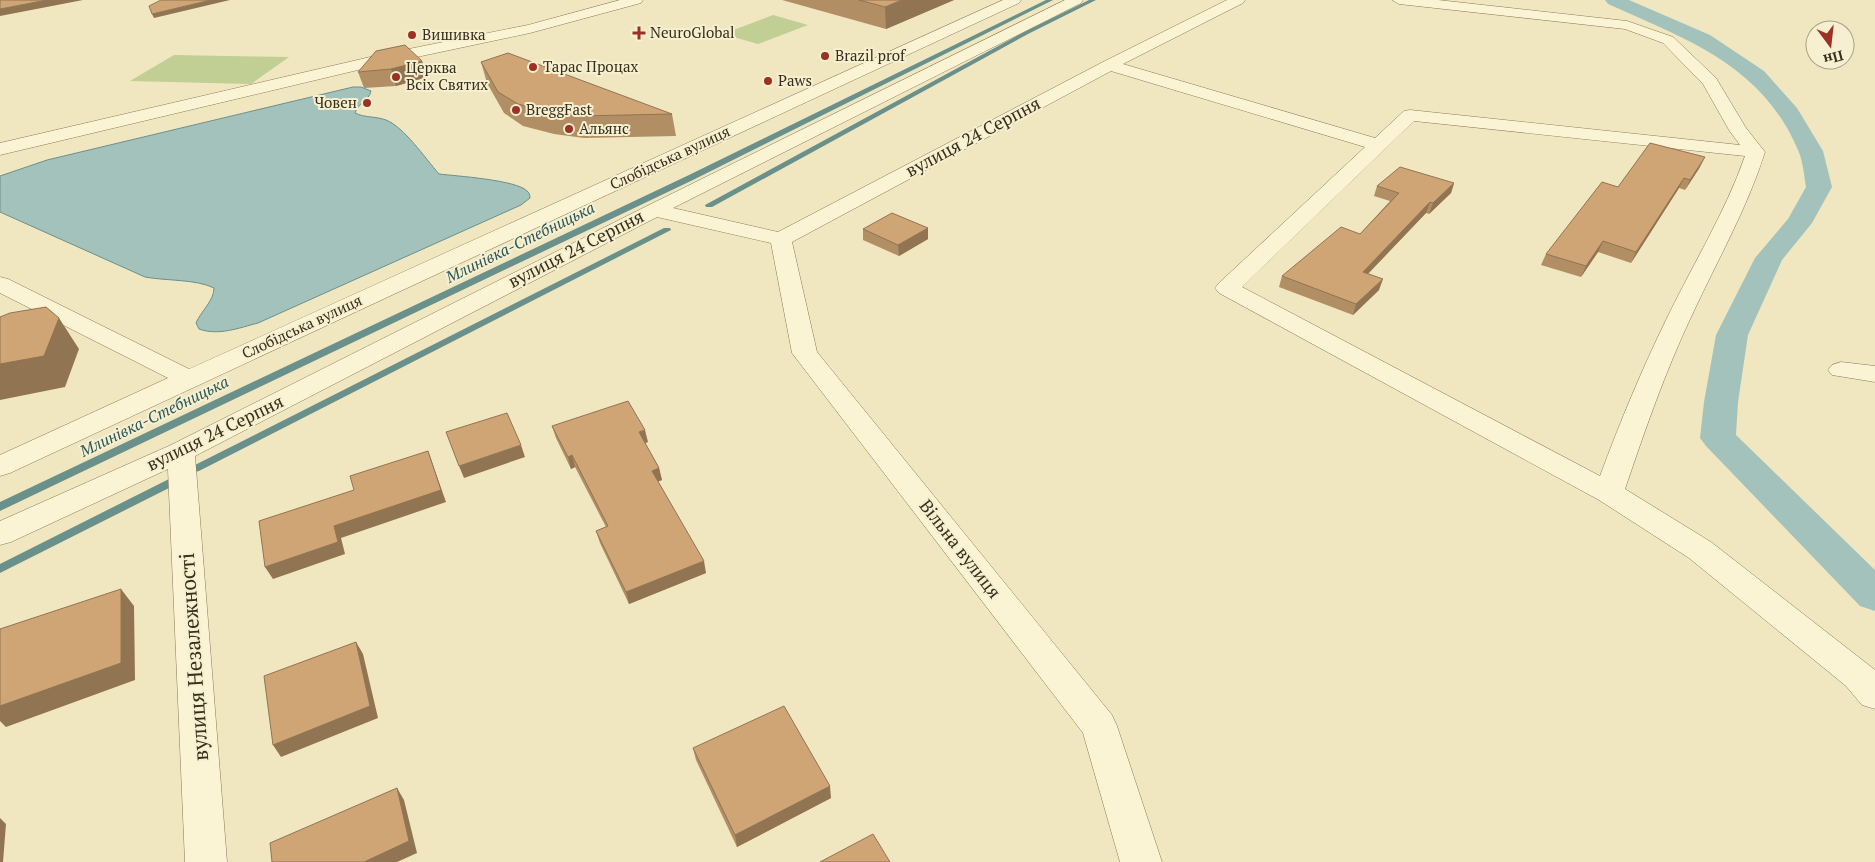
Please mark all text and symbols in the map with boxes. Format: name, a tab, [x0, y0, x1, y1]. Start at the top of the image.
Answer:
north arrow	[1805, 20, 1855, 70]
place label: NeuroGlobal	[650, 22, 735, 42]
place label: Вишивка	[422, 24, 486, 44]
marker: NeuroGlobal	[632, 26, 646, 40]
marker: Вишивка	[406, 29, 418, 41]
place label: Brazil prof	[835, 45, 906, 65]
text: Пн	[1821, 46, 1846, 70]
marker: Brazil prof	[819, 50, 831, 62]
place label: Тарас Процах	[543, 56, 638, 76]
place label: Церква Всіх Святих	[406, 57, 488, 94]
marker: Тарас Процах	[527, 61, 539, 73]
place label: Paws	[778, 70, 812, 90]
marker: Церква Всіх Святих	[390, 71, 402, 83]
marker: Paws	[762, 75, 774, 87]
street label: вулиця 24 Серпня	[901, 90, 1044, 182]
place label: Човен	[315, 92, 357, 112]
marker: Човен	[361, 97, 373, 109]
place label: BreggFast	[526, 99, 593, 119]
marker: BreggFast	[510, 104, 522, 116]
place label: Альянс	[579, 118, 629, 138]
street label: Слобідська вулиця	[606, 120, 733, 194]
marker: Альянс	[563, 123, 575, 135]
water label: Млинівка-Стебницька	[441, 196, 598, 288]
street label: вулиця 24 Серпня	[504, 203, 648, 293]
street label: Слобідська вулиця	[238, 289, 365, 363]
water label: Млинівка-Стебницька	[75, 370, 232, 462]
street label: вулиця 24 Серпня	[142, 389, 287, 476]
street label: Вільна вулиця	[915, 494, 1007, 603]
street label: вулиця Незалежності	[172, 552, 214, 762]

